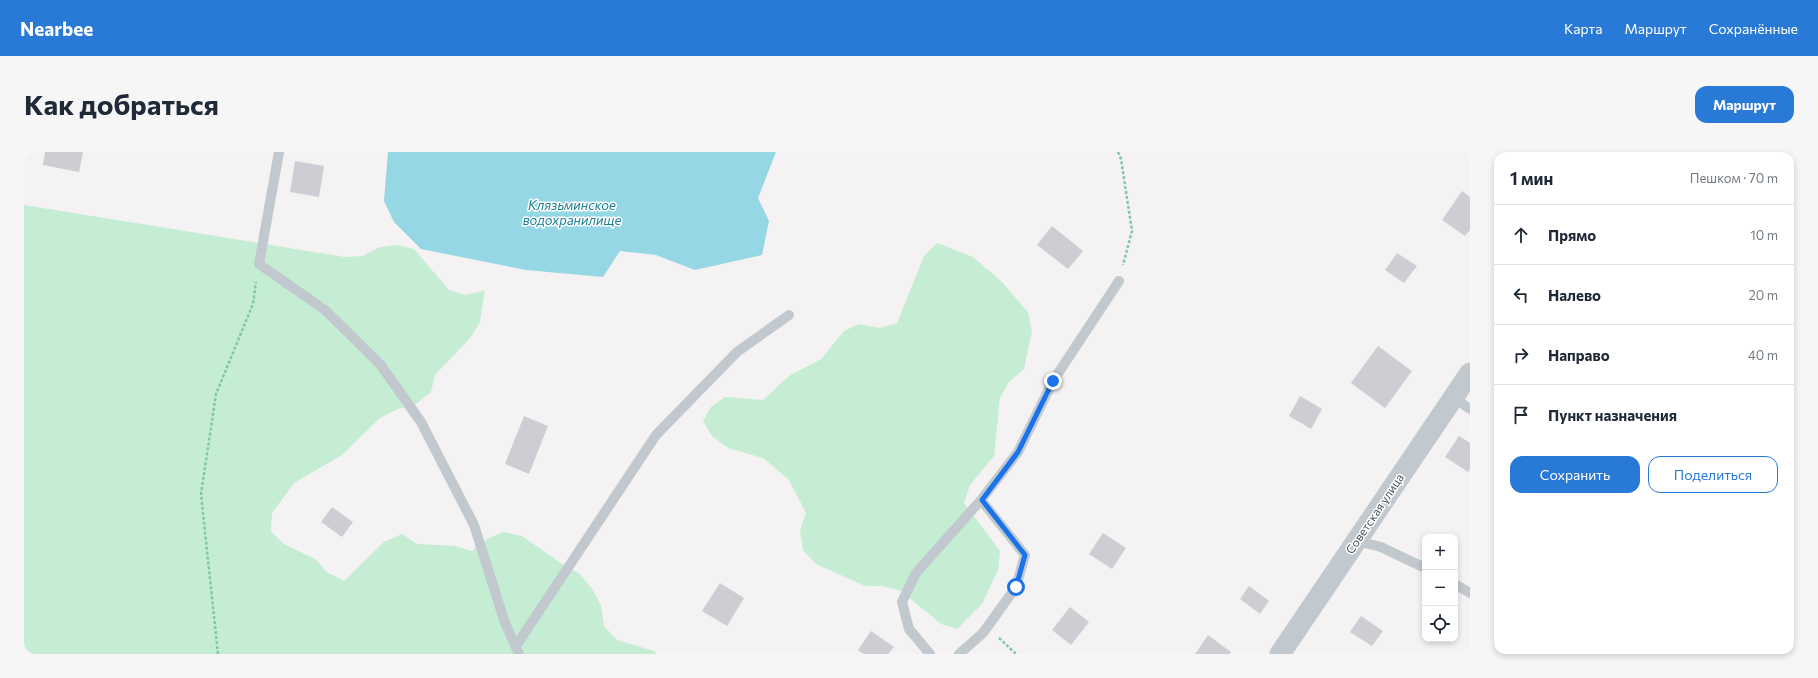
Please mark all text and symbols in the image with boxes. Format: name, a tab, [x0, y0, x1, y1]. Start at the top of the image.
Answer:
text: Nearbee	[20, 17, 93, 40]
text: Карта	[1564, 20, 1602, 37]
text: Маршрут	[1624, 20, 1687, 37]
text: Сохранённые	[1709, 20, 1798, 37]
button: Маршрут	[1695, 86, 1794, 123]
text: Как добраться	[24, 87, 219, 121]
text: 1 мин	[1510, 168, 1553, 189]
text: Пешком · 70 m	[1690, 170, 1778, 186]
water label: Клязьминское водохранилище	[523, 197, 621, 228]
icon: ahead	[1510, 224, 1532, 246]
text: Прямо	[1548, 226, 1596, 244]
text: 10 m	[1750, 227, 1778, 243]
icon: left	[1510, 284, 1532, 306]
text: Налево	[1548, 286, 1601, 304]
text: 20 m	[1749, 287, 1778, 303]
icon: right	[1510, 344, 1532, 366]
text: Направо	[1548, 346, 1610, 364]
text: 40 m	[1748, 347, 1778, 363]
route end	[1044, 372, 1062, 390]
icon: arrive	[1510, 404, 1532, 426]
text: Пункт назначения	[1548, 406, 1677, 424]
button: Сохранить	[1510, 456, 1640, 493]
button: Поделиться	[1648, 456, 1778, 493]
street label: Советская улица	[1342, 471, 1406, 556]
map controls	[1422, 534, 1458, 642]
button: +	[1422, 534, 1458, 570]
button: −	[1422, 570, 1458, 606]
route start	[1007, 578, 1025, 596]
button: locate	[1422, 606, 1458, 642]

